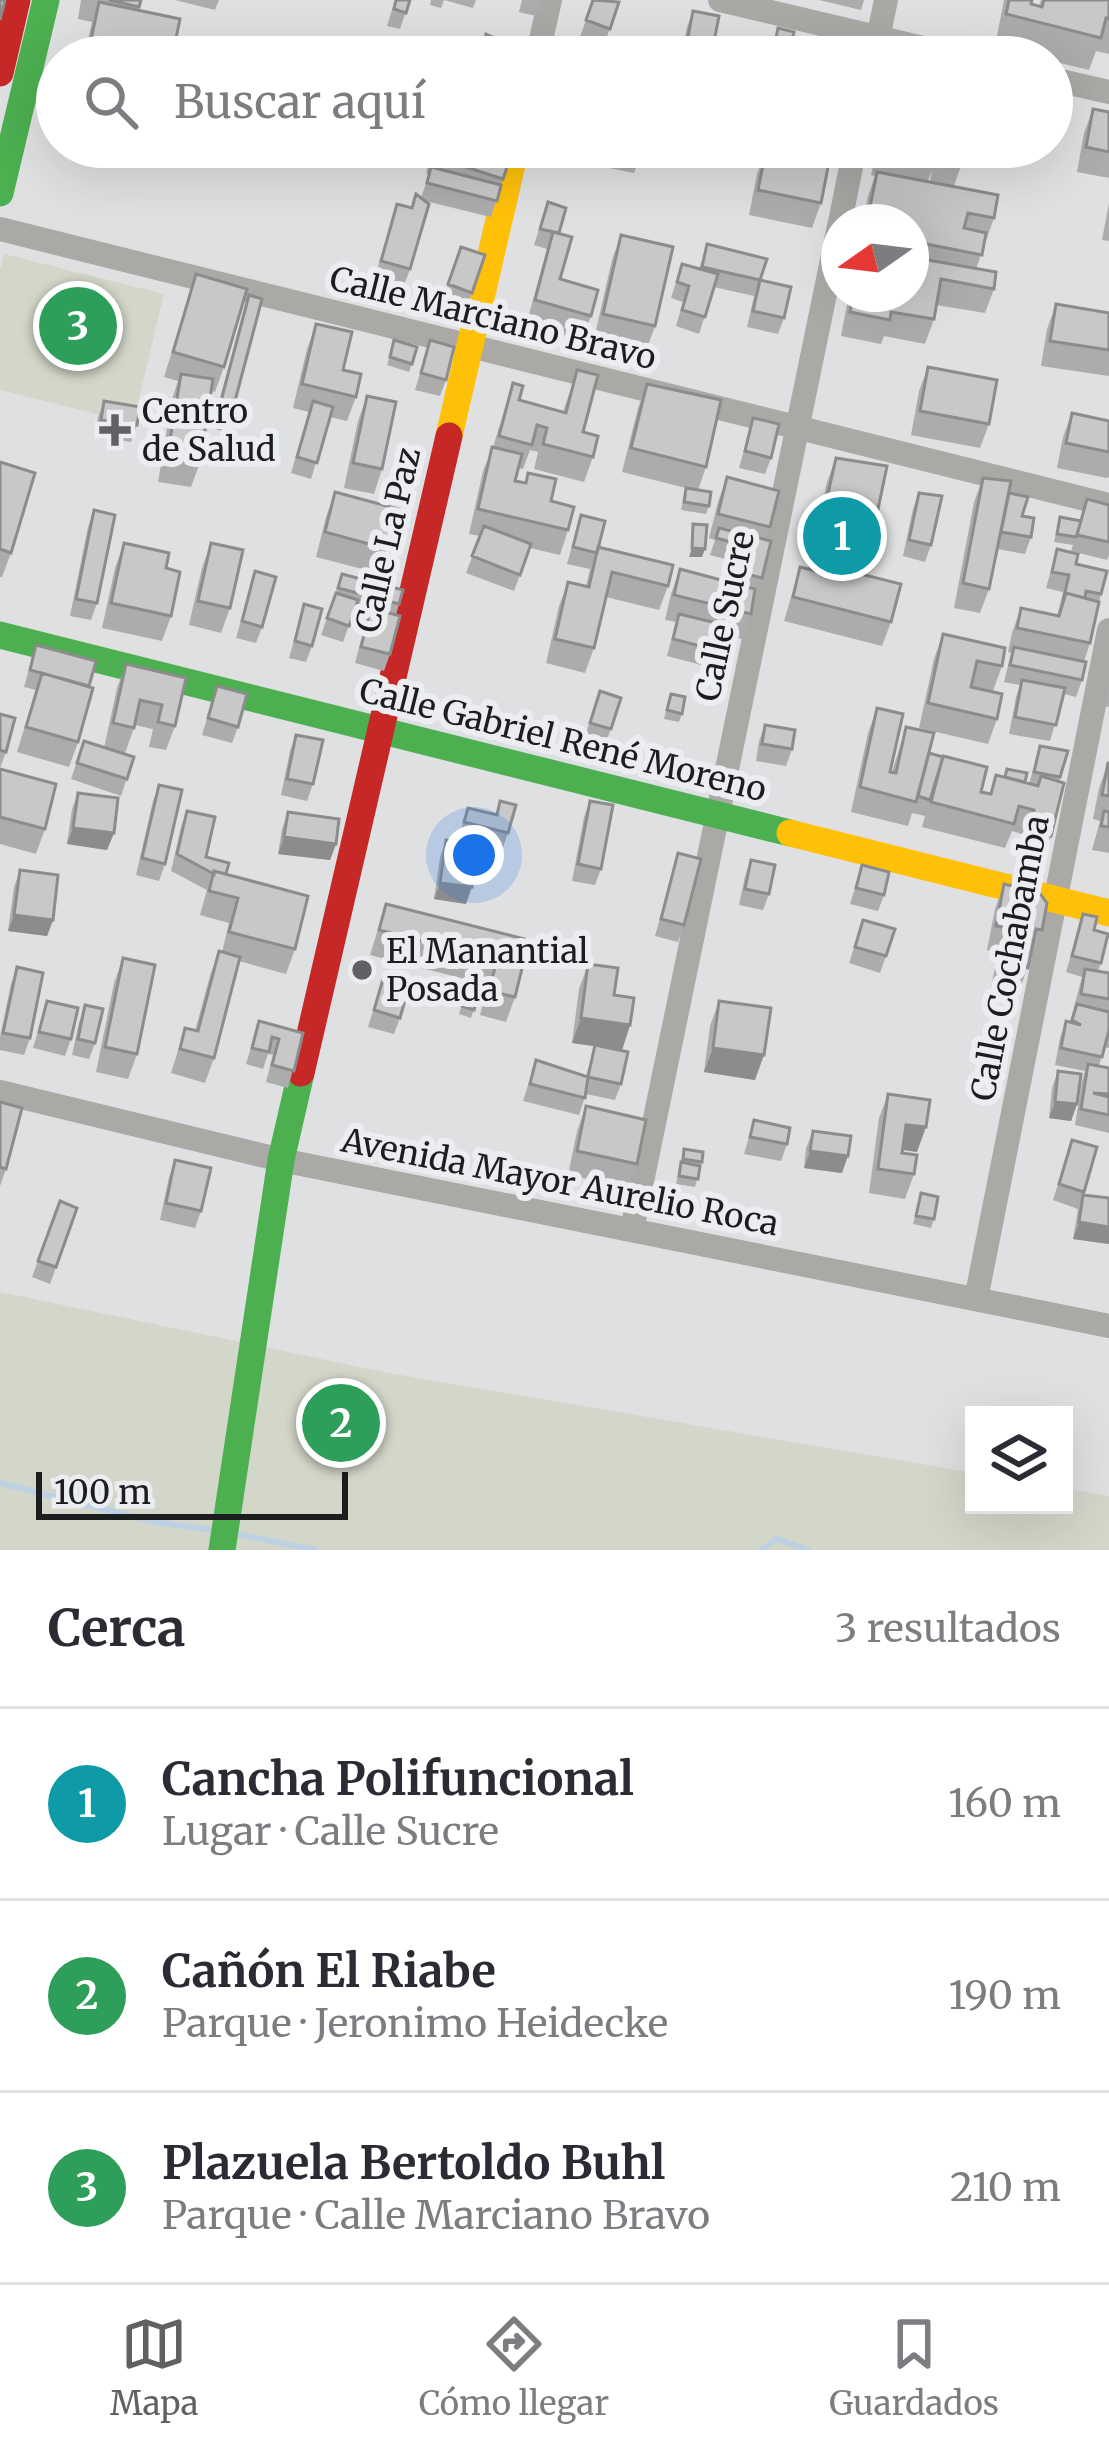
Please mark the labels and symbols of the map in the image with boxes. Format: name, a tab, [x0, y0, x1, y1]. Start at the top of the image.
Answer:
north arrow	[821, 204, 929, 312]
street label: Calle Marciano Bravo	[326, 258, 660, 378]
pin: 3	[39, 281, 117, 371]
place label: Centro de Salud	[142, 391, 276, 470]
marker: Centro de Salud	[99, 414, 131, 446]
street label: Calle La Paz	[347, 443, 429, 636]
pin: 1	[803, 491, 881, 581]
street label: Calle Sucre	[687, 527, 763, 705]
street label: Calle Gabriel René Moreno	[355, 670, 771, 810]
street label: Calle Cochabamba	[962, 812, 1058, 1104]
your location	[444, 825, 504, 885]
place label: El Manantial Posada	[386, 931, 589, 1010]
marker: El Manantial Posada	[349, 957, 375, 983]
street label: Avenida Mayor Aurelio Roca	[337, 1119, 782, 1245]
pin: 2	[302, 1378, 380, 1468]
scale bar	[36, 1466, 348, 1519]

